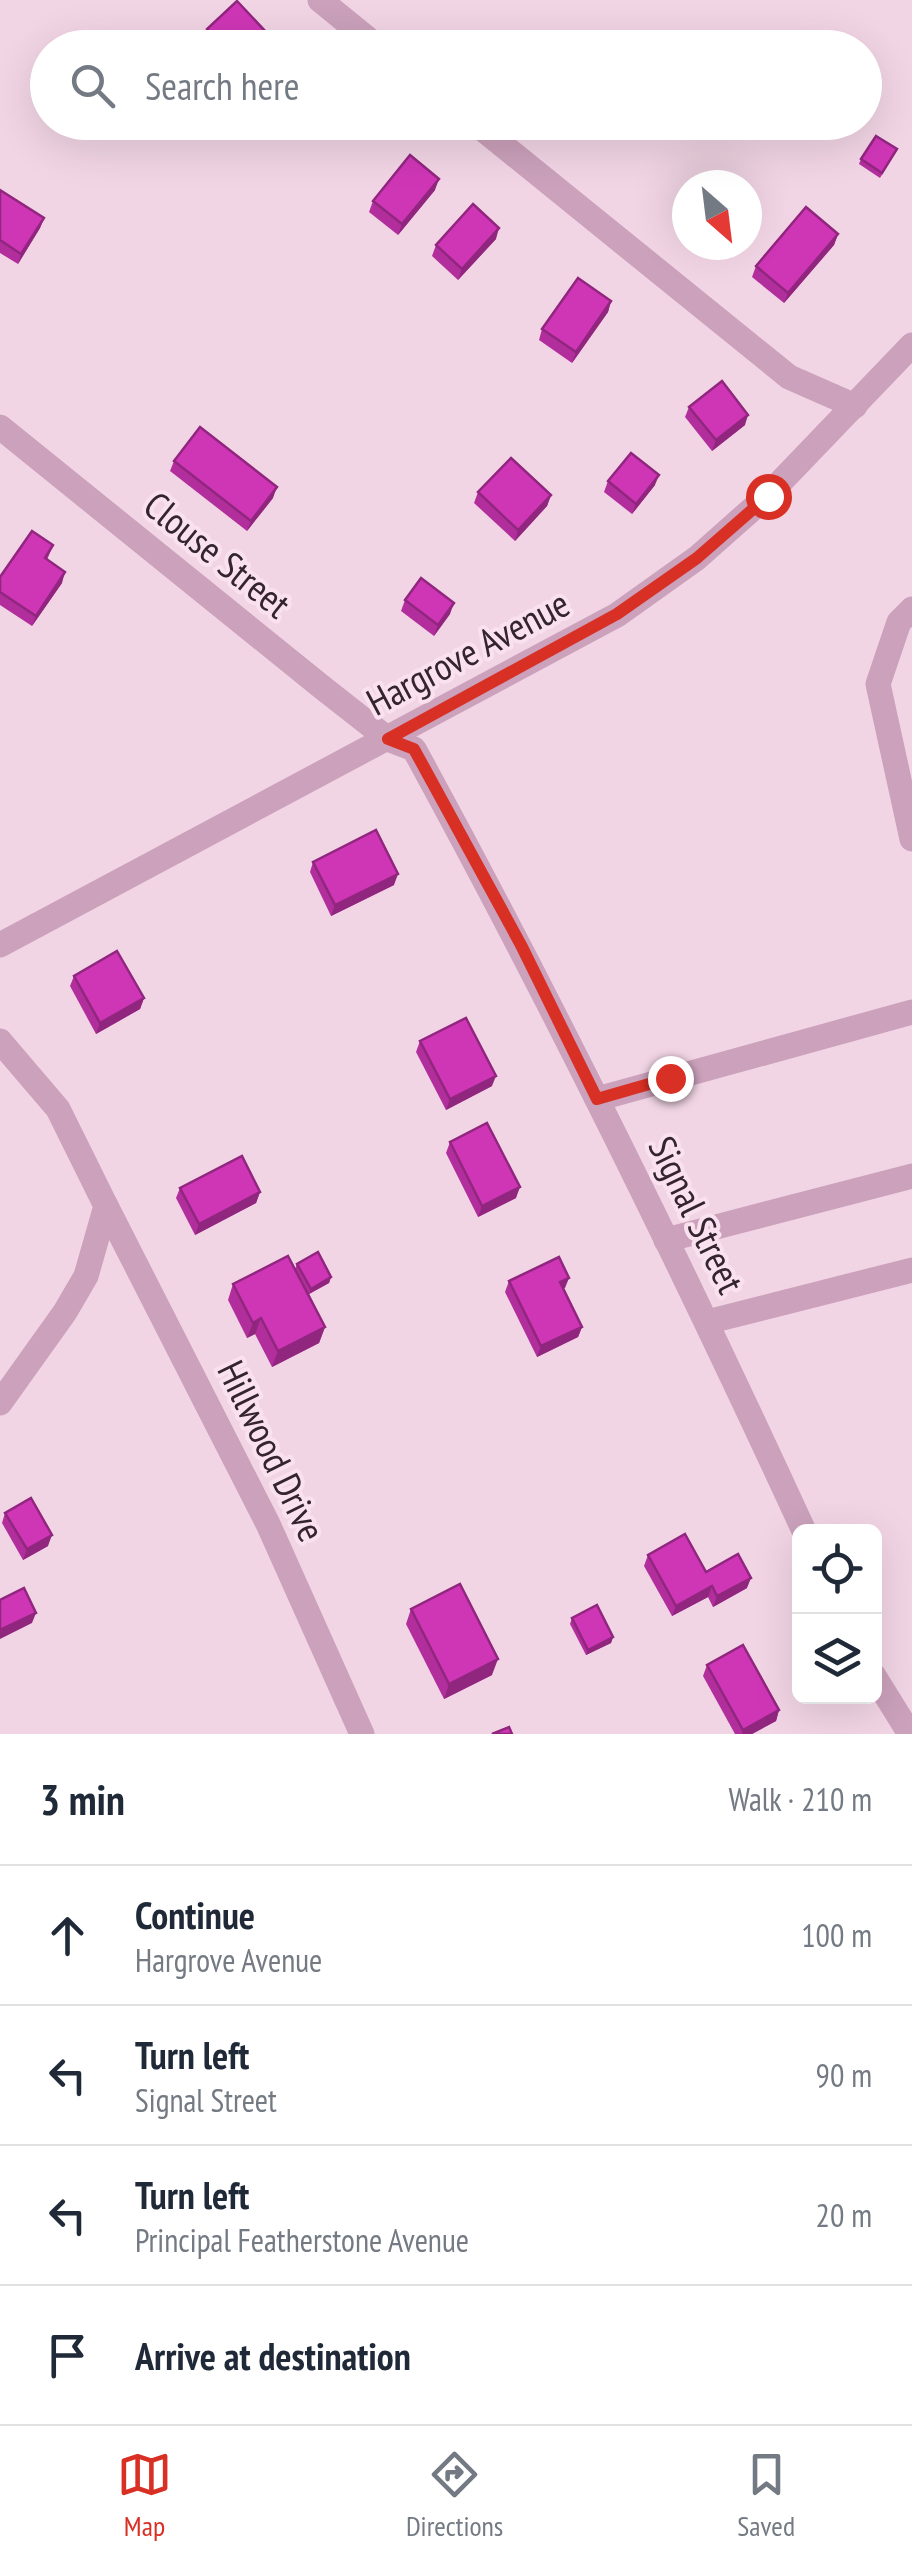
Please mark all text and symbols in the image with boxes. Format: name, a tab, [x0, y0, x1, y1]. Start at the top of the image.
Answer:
search box	[30, 30, 882, 140]
icon: search	[65, 58, 120, 113]
text: Search here	[145, 61, 299, 110]
north arrow	[672, 170, 762, 260]
route start	[746, 474, 792, 520]
street label: Clouse Street	[135, 480, 302, 628]
street label: Hargrove Avenue	[358, 578, 577, 726]
route end	[648, 1056, 694, 1102]
street label: Signal Street	[638, 1128, 757, 1301]
street label: Hillwood Drive	[208, 1352, 337, 1549]
map controls	[792, 1524, 882, 1704]
button: locate	[792, 1524, 882, 1614]
button: layers	[792, 1614, 882, 1704]
text: 3 min	[40, 1772, 125, 1827]
text: Walk · 210 m	[728, 1778, 872, 1820]
text: Continue	[135, 1890, 255, 1939]
icon: ahead	[40, 1908, 95, 1963]
text: 100 m	[801, 1914, 872, 1956]
text: Hargrove Avenue	[135, 1939, 322, 1981]
text: Turn left	[135, 2030, 249, 2079]
icon: left	[40, 2048, 95, 2103]
text: 90 m	[816, 2054, 872, 2096]
text: Signal Street	[135, 2079, 277, 2121]
text: Turn left	[135, 2170, 249, 2219]
icon: left	[40, 2188, 95, 2243]
text: 20 m	[816, 2194, 872, 2236]
text: Principal Featherstone Avenue	[135, 2219, 469, 2261]
icon: arrive	[40, 2328, 95, 2383]
text: Arrive at destination	[135, 2331, 411, 2380]
tab: Map	[117, 2447, 172, 2544]
tab: Directions	[406, 2447, 503, 2544]
tab: Saved	[737, 2447, 795, 2544]

